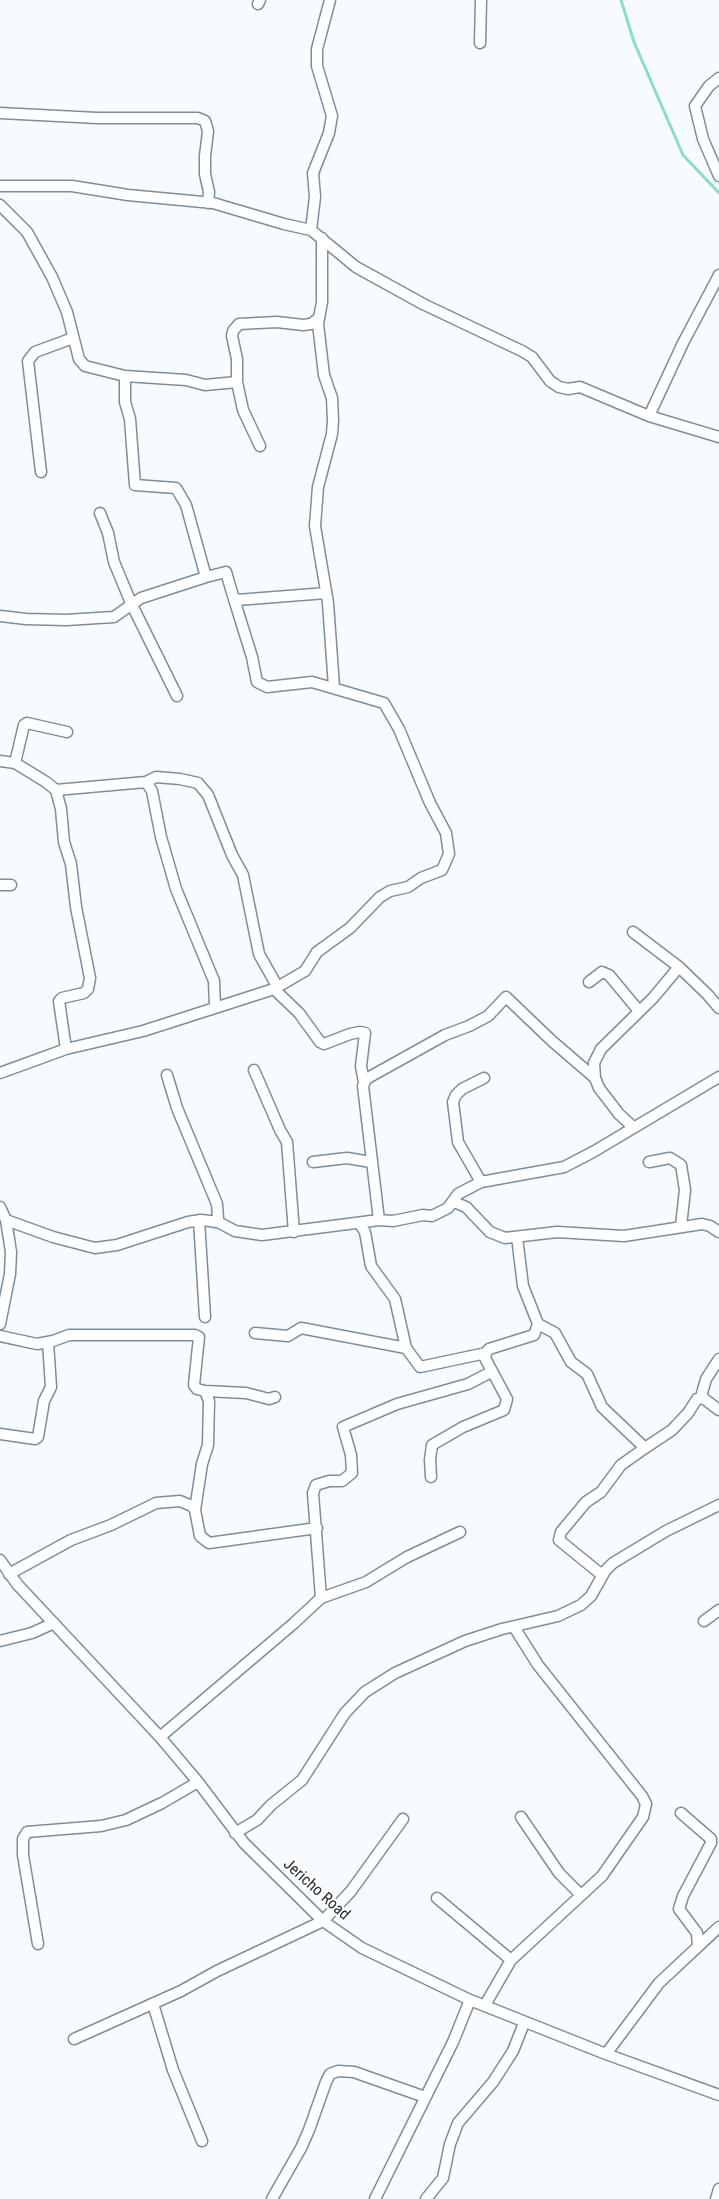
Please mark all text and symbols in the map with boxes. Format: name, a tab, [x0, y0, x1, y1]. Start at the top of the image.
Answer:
street label: Jericho Road	[279, 1855, 353, 1925]

